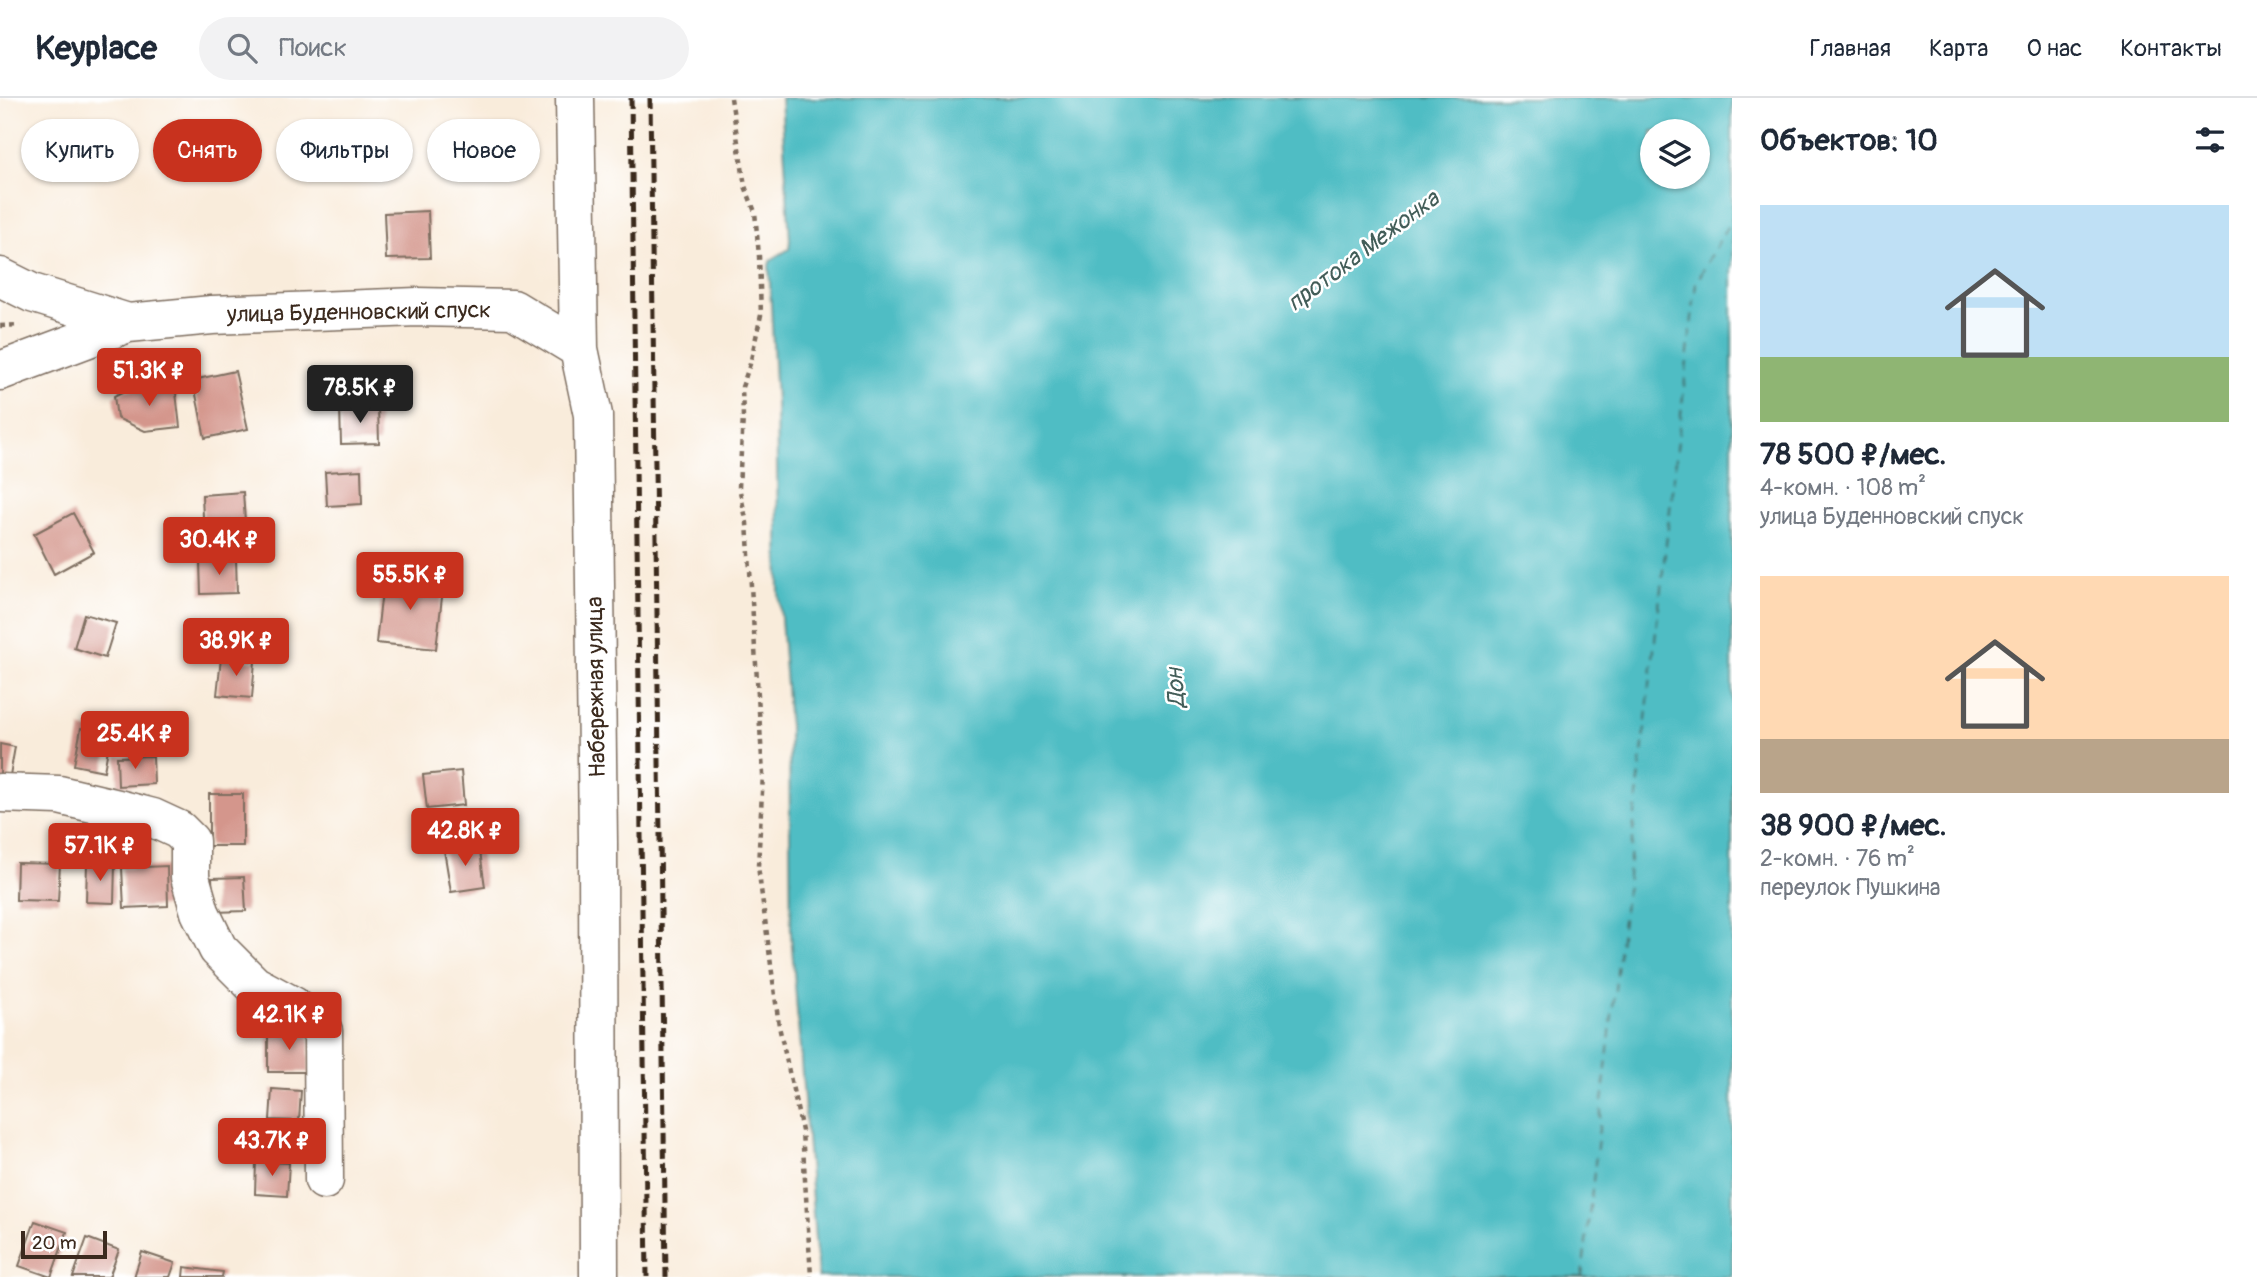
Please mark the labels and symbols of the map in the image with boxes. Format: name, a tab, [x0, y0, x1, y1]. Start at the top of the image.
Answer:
water label: протока Межонка	[1281, 183, 1446, 318]
street label: улица Буденновский спуск	[226, 295, 491, 329]
pin: 51.3K ₽	[84, 348, 214, 408]
pin: 78.5K ₽	[295, 366, 425, 425]
pin: 30.4K ₽	[154, 518, 284, 577]
pin: 55.5K ₽	[345, 552, 475, 612]
street label: Набережная улица	[580, 596, 612, 778]
pin: 38.9K ₽	[171, 618, 301, 678]
water label: Дон	[1160, 666, 1192, 709]
pin: 25.4K ₽	[70, 712, 200, 771]
pin: 42.8K ₽	[400, 808, 530, 868]
pin: 57.1K ₽	[35, 824, 165, 883]
pin: 42.1K ₽	[224, 992, 354, 1052]
pin: 43.7K ₽	[207, 1118, 337, 1178]
scale bar	[21, 1228, 107, 1260]

